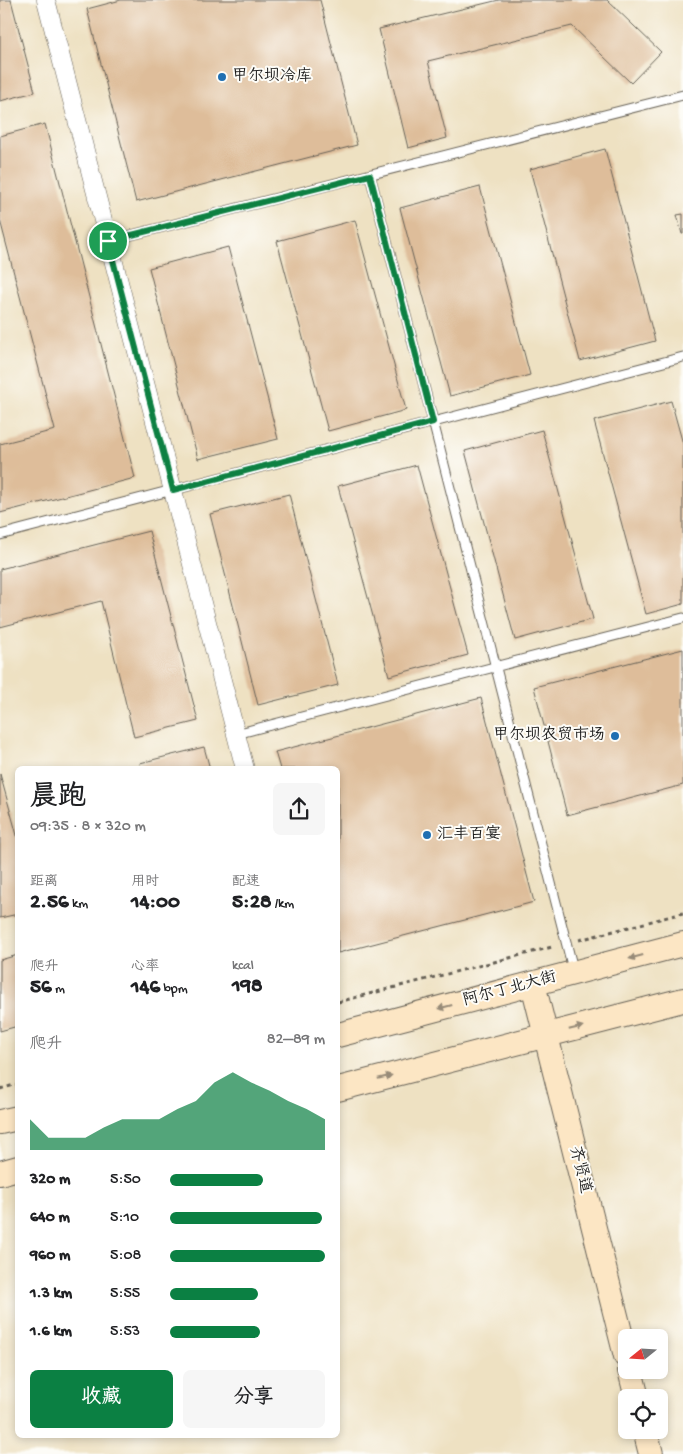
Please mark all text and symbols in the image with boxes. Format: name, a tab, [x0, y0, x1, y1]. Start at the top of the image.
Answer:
place label: 甲尔坝冷库	[232, 66, 312, 87]
marker: 甲尔坝冷库	[216, 71, 228, 83]
pin	[87, 220, 129, 262]
icon: arrive	[94, 227, 122, 255]
place label: 甲尔坝农贸市场	[493, 725, 605, 746]
marker: 甲尔坝农贸市场	[609, 730, 621, 742]
text: 晨跑	[30, 782, 86, 815]
button: share	[273, 783, 325, 835]
text: 09:35 · 8 × 320 m	[30, 818, 146, 837]
place label: 汇丰百宴	[437, 824, 501, 845]
marker: 汇丰百宴	[421, 829, 433, 841]
text: 距离	[30, 874, 58, 891]
text: 用时	[131, 874, 159, 891]
text: 配速	[232, 874, 260, 891]
text: 2.56	[30, 891, 69, 916]
text: 14:00	[131, 891, 180, 916]
text: 5:28	[232, 891, 271, 916]
text: km	[69, 896, 88, 913]
text: /km	[271, 896, 294, 913]
one-way arrow	[628, 953, 643, 961]
text: kcal	[232, 958, 254, 975]
text: 爬升	[30, 959, 58, 976]
text: 心率	[131, 959, 159, 976]
street label: 阿尔丁北大街	[461, 966, 559, 1012]
text: 198	[232, 975, 263, 1000]
text: 56	[30, 976, 52, 1001]
text: 146	[131, 976, 160, 1001]
text: m	[52, 981, 65, 998]
text: bpm	[160, 981, 188, 998]
one-way arrow	[438, 1003, 453, 1011]
one-way arrow	[569, 1023, 584, 1031]
text: 82–89 m	[267, 1031, 325, 1050]
text: 爬升	[30, 1036, 62, 1055]
one-way arrow	[377, 1073, 392, 1081]
street label: 齐贤道	[564, 1144, 596, 1196]
text: 320 m	[30, 1171, 70, 1190]
text: 5:50	[110, 1171, 141, 1190]
text: 640 m	[30, 1209, 70, 1228]
text: 5:10	[110, 1209, 139, 1228]
text: 960 m	[30, 1247, 70, 1266]
text: 5:08	[110, 1247, 141, 1266]
text: 1.3 km	[30, 1285, 72, 1304]
text: 5:55	[110, 1285, 140, 1304]
text: 1.6 km	[30, 1323, 72, 1342]
text: 5:53	[110, 1323, 140, 1342]
north arrow	[618, 1329, 668, 1379]
map controls	[618, 1329, 668, 1439]
button: 收藏	[30, 1370, 173, 1428]
button: 分享	[183, 1370, 325, 1428]
button: locate	[618, 1389, 668, 1439]

